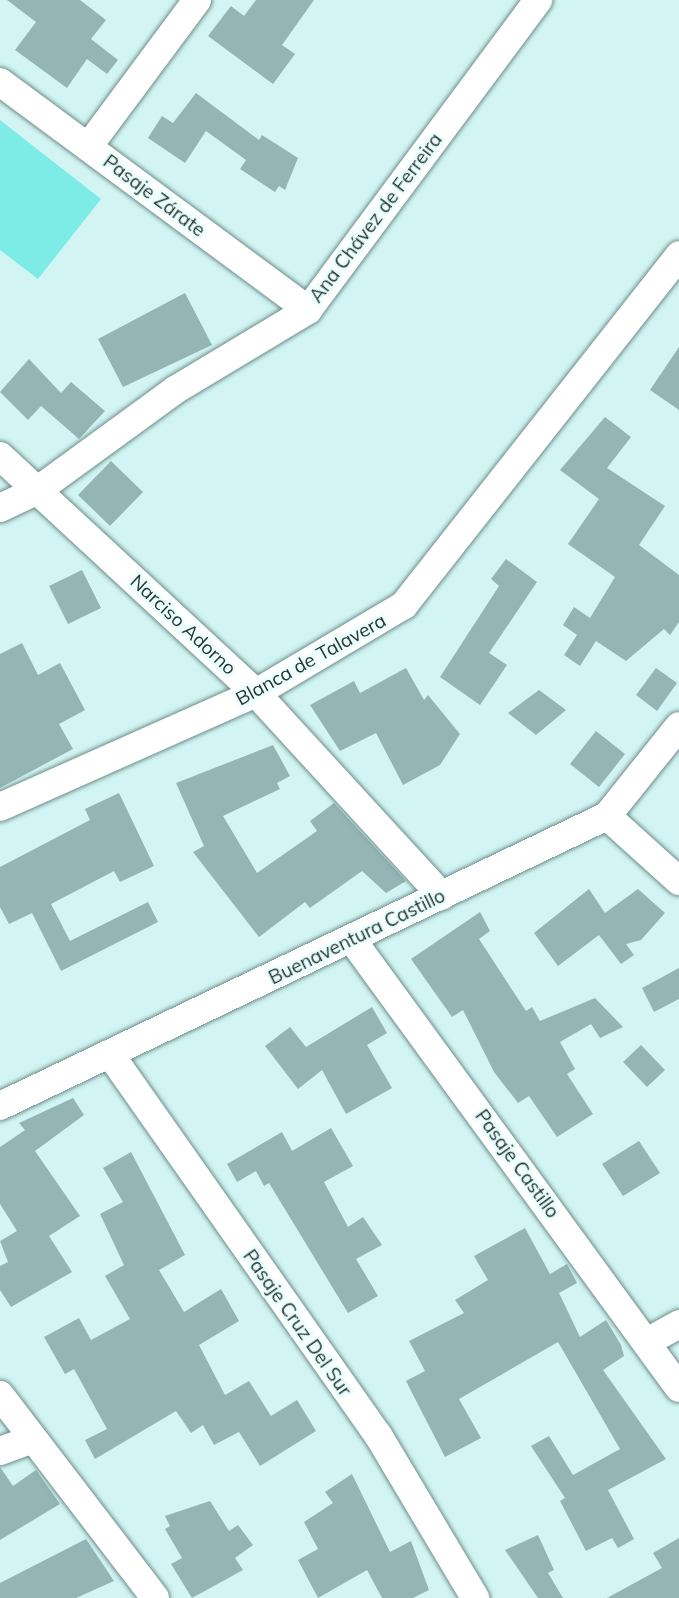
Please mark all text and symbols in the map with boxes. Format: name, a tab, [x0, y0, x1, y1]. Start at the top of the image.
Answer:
street label: Ana Chávez de Ferreira	[305, 129, 447, 307]
street label: Pasaje Zárate	[99, 150, 209, 242]
street label: Narciso Adorno	[125, 570, 241, 680]
street label: Blanca de Talavera	[232, 609, 390, 711]
street label: Buenaventura Castillo	[265, 884, 449, 990]
street label: Pasaje Castillo	[470, 1105, 564, 1223]
street label: Pasaje Cruz Del Sur	[238, 1245, 356, 1401]

